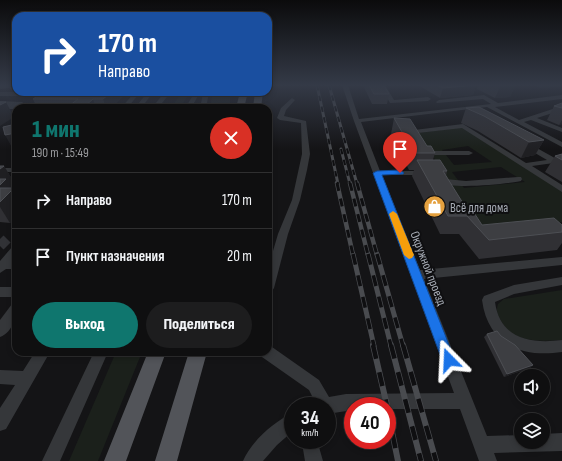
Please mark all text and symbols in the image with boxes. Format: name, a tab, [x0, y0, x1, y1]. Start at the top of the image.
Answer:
text: 170 m	[98, 27, 157, 60]
icon: right	[32, 28, 84, 80]
text: Направо	[98, 61, 150, 82]
text: 1 мин	[32, 115, 80, 144]
button: close	[210, 117, 252, 159]
pin	[383, 132, 417, 173]
icon: arrive	[389, 138, 411, 160]
text: 190 m · 15:49	[32, 145, 89, 161]
icon: right	[32, 190, 54, 212]
text: Направо	[66, 191, 112, 210]
text: 170 m	[222, 191, 252, 210]
shop icon: Всё для дома	[421, 194, 447, 220]
place label: Всё для дома	[450, 200, 508, 216]
street label: Окружной проезд	[407, 229, 450, 308]
icon: arrive	[32, 246, 54, 268]
text: Пункт назначения	[66, 247, 164, 266]
text: 20 m	[227, 247, 252, 266]
button: Выход	[32, 302, 138, 348]
button: Поделиться	[146, 302, 252, 348]
position arrow	[428, 339, 470, 381]
map controls	[514, 369, 550, 449]
button: sound	[514, 369, 550, 405]
speed limit sign: 40	[344, 397, 396, 449]
text: 34	[301, 406, 319, 430]
button: layers	[514, 413, 550, 449]
text: km/h	[301, 427, 319, 439]

